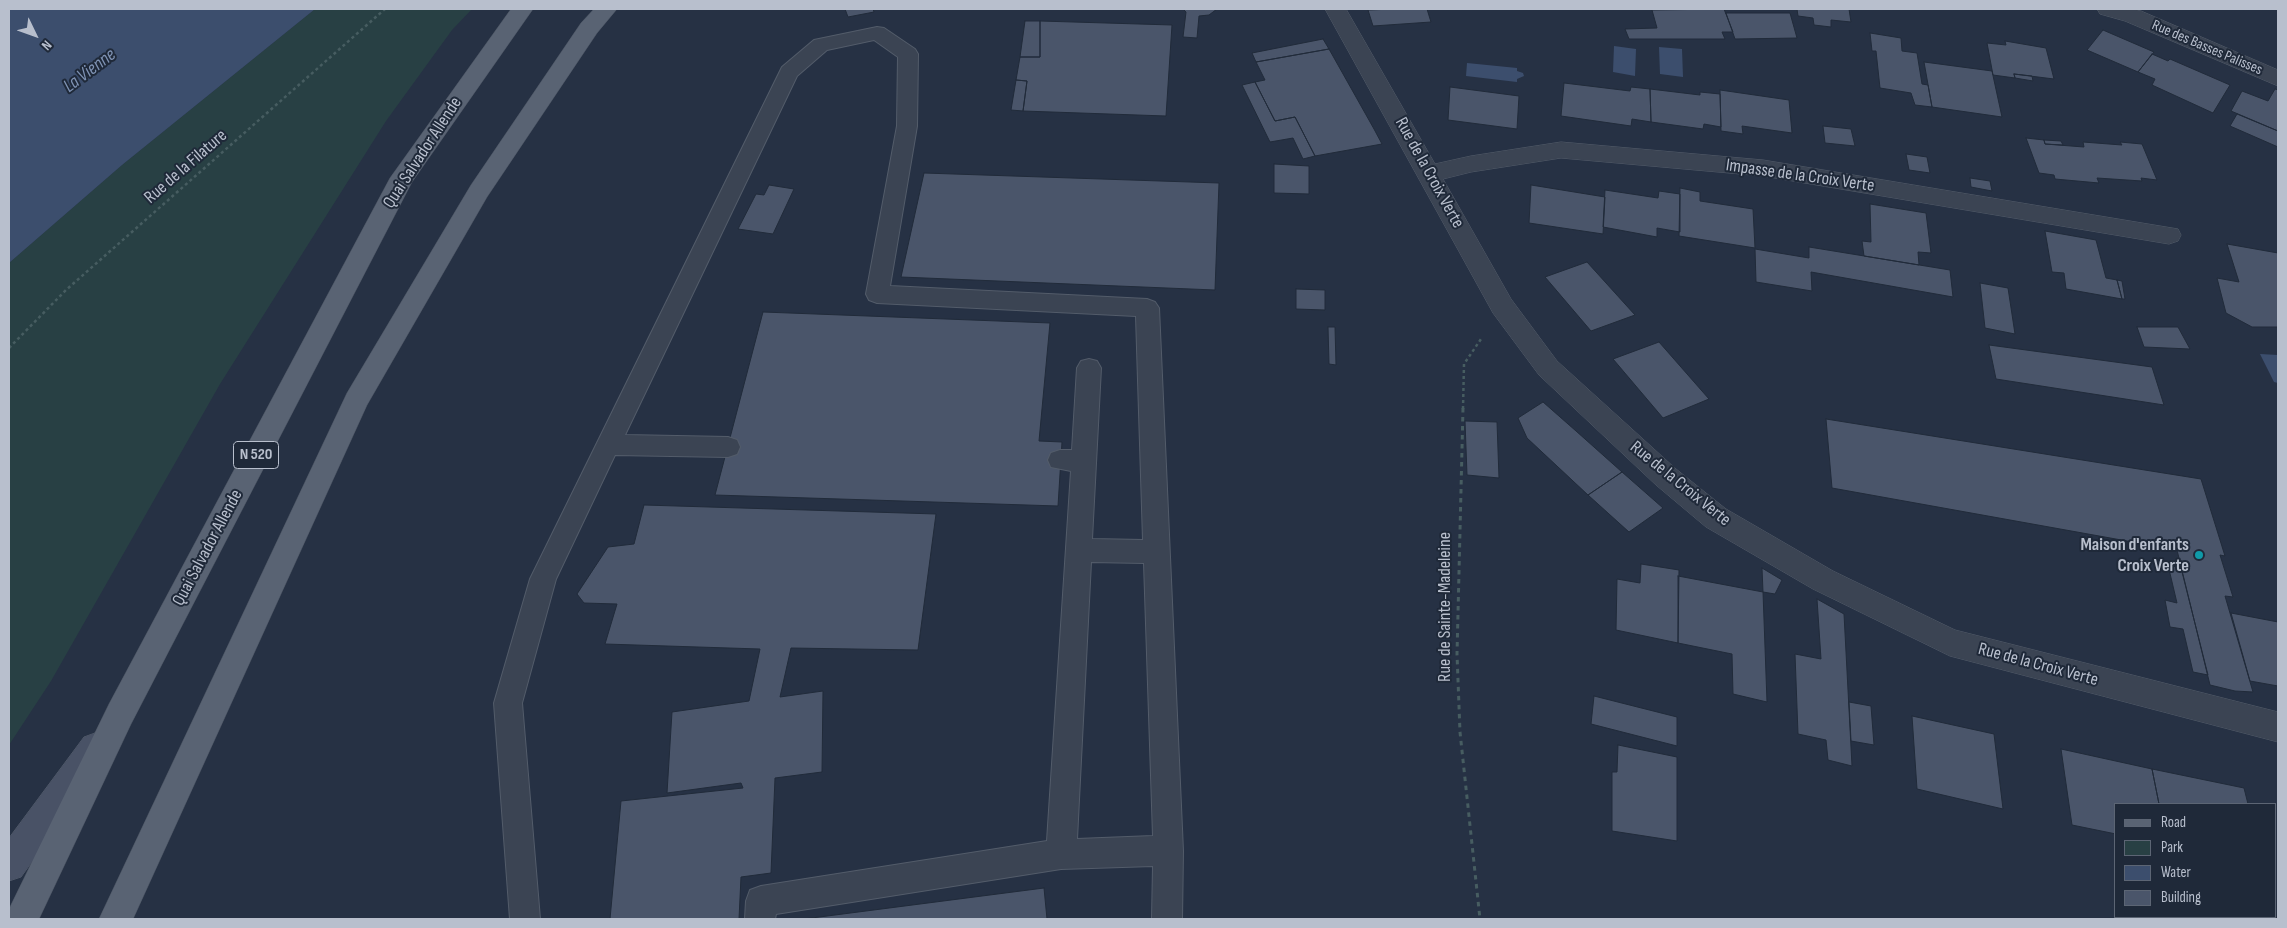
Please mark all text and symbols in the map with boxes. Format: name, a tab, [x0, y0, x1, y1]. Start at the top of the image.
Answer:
north arrow	[10, 10, 60, 60]
street label: Rue des Basses Palisses	[2149, 17, 2265, 79]
text: N	[38, 37, 55, 54]
water label: La Vienne	[59, 44, 121, 98]
street label: Quai Salvador Allende	[379, 93, 467, 213]
street label: Rue de la Croix Verte	[1390, 114, 1468, 232]
street label: Rue de la Filature	[140, 125, 232, 209]
street label: Impasse de la Croix Verte	[1724, 155, 1876, 197]
street label: Rue de la Croix Verte	[1625, 437, 1735, 531]
road number: N 520	[234, 442, 278, 468]
street label: Quai Salvador Allende	[168, 486, 248, 610]
street label: Rue de Sainte-Madeleine	[1434, 532, 1456, 682]
place label: Maison d'enfants Croix Verte	[2080, 534, 2189, 576]
marker: Maison d'enfants Croix Verte	[2193, 549, 2205, 561]
street label: Rue de la Croix Verte	[1976, 639, 2100, 691]
legend	[2114, 803, 2277, 918]
text: Road	[2161, 813, 2186, 832]
text: Park	[2161, 838, 2183, 857]
text: Water	[2161, 863, 2191, 882]
text: Building	[2161, 888, 2201, 907]

